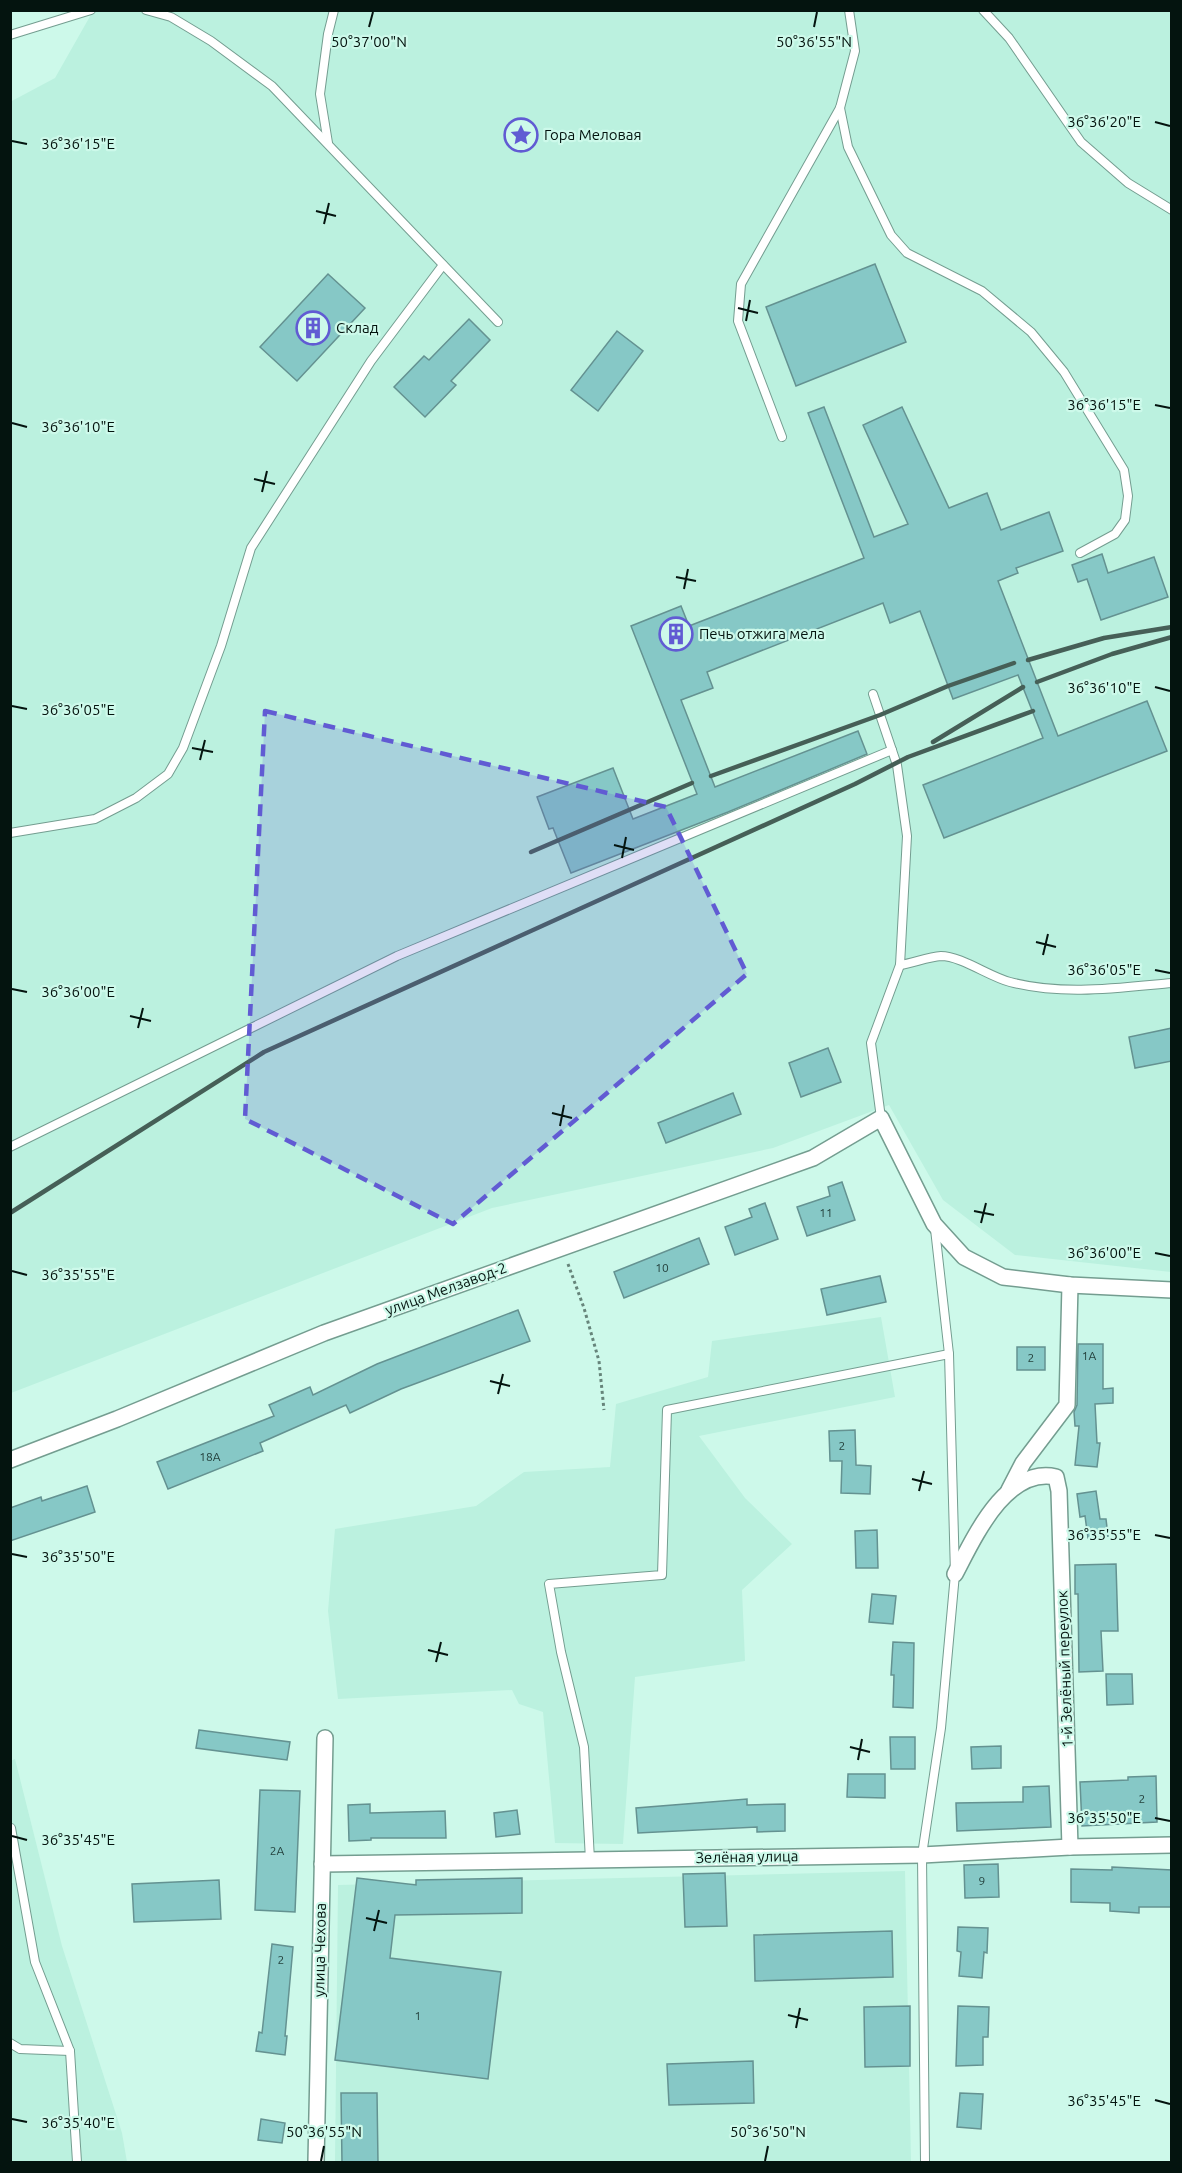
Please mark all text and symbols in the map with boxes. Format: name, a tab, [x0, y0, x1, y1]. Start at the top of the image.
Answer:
text: 50°37'00"N	[331, 33, 407, 50]
text: 50°36'55"N	[776, 33, 852, 50]
text: 36°36'20"E	[1067, 113, 1141, 130]
place icon: Гора Меловая	[503, 117, 539, 153]
place label: Гора Меловая	[544, 126, 642, 143]
text: 36°36'15"E	[41, 135, 115, 152]
building icon: Склад	[295, 310, 331, 346]
place label: Склад	[336, 319, 379, 336]
text: 36°36'15"E	[1067, 396, 1141, 413]
text: 36°36'10"E	[41, 418, 115, 435]
building icon: Печь отжига мела	[658, 616, 694, 652]
place label: Печь отжига мела	[699, 625, 825, 642]
text: 36°36'10"E	[1067, 679, 1141, 696]
text: 36°36'05"E	[41, 701, 115, 718]
text: 36°36'05"E	[1067, 961, 1141, 978]
text: 36°36'00"E	[41, 983, 115, 1000]
house number: 11	[819, 1206, 833, 1219]
text: 36°36'00"E	[1067, 1244, 1141, 1261]
street label: улица Мелзавод-2	[383, 1259, 509, 1318]
house number: 10	[655, 1261, 669, 1274]
text: 36°35'55"E	[41, 1266, 115, 1283]
house number: 1А	[1082, 1349, 1096, 1362]
house number: 2	[1028, 1351, 1034, 1364]
house number: 2	[839, 1439, 845, 1452]
house number: 18А	[199, 1450, 221, 1463]
text: 36°35'55"E	[1067, 1526, 1141, 1543]
text: 36°35'50"E	[41, 1548, 115, 1565]
street label: 1-й Зелёный переулок	[1053, 1590, 1076, 1748]
house number: 2	[1139, 1792, 1145, 1805]
text: 36°35'50"E	[1067, 1809, 1141, 1826]
text: 36°35'45"E	[41, 1831, 115, 1848]
house number: 2А	[270, 1844, 284, 1857]
street label: Зелёная улица	[695, 1847, 799, 1866]
house number: 9	[979, 1874, 985, 1887]
street label: улица Чехова	[310, 1903, 329, 1997]
house number: 2	[278, 1953, 284, 1966]
house number: 1	[415, 2009, 421, 2022]
text: 36°35'45"E	[1067, 2092, 1141, 2109]
text: 36°35'40"E	[41, 2114, 115, 2131]
text: 50°36'55"N	[286, 2123, 362, 2140]
text: 50°36'50"N	[730, 2123, 806, 2140]

